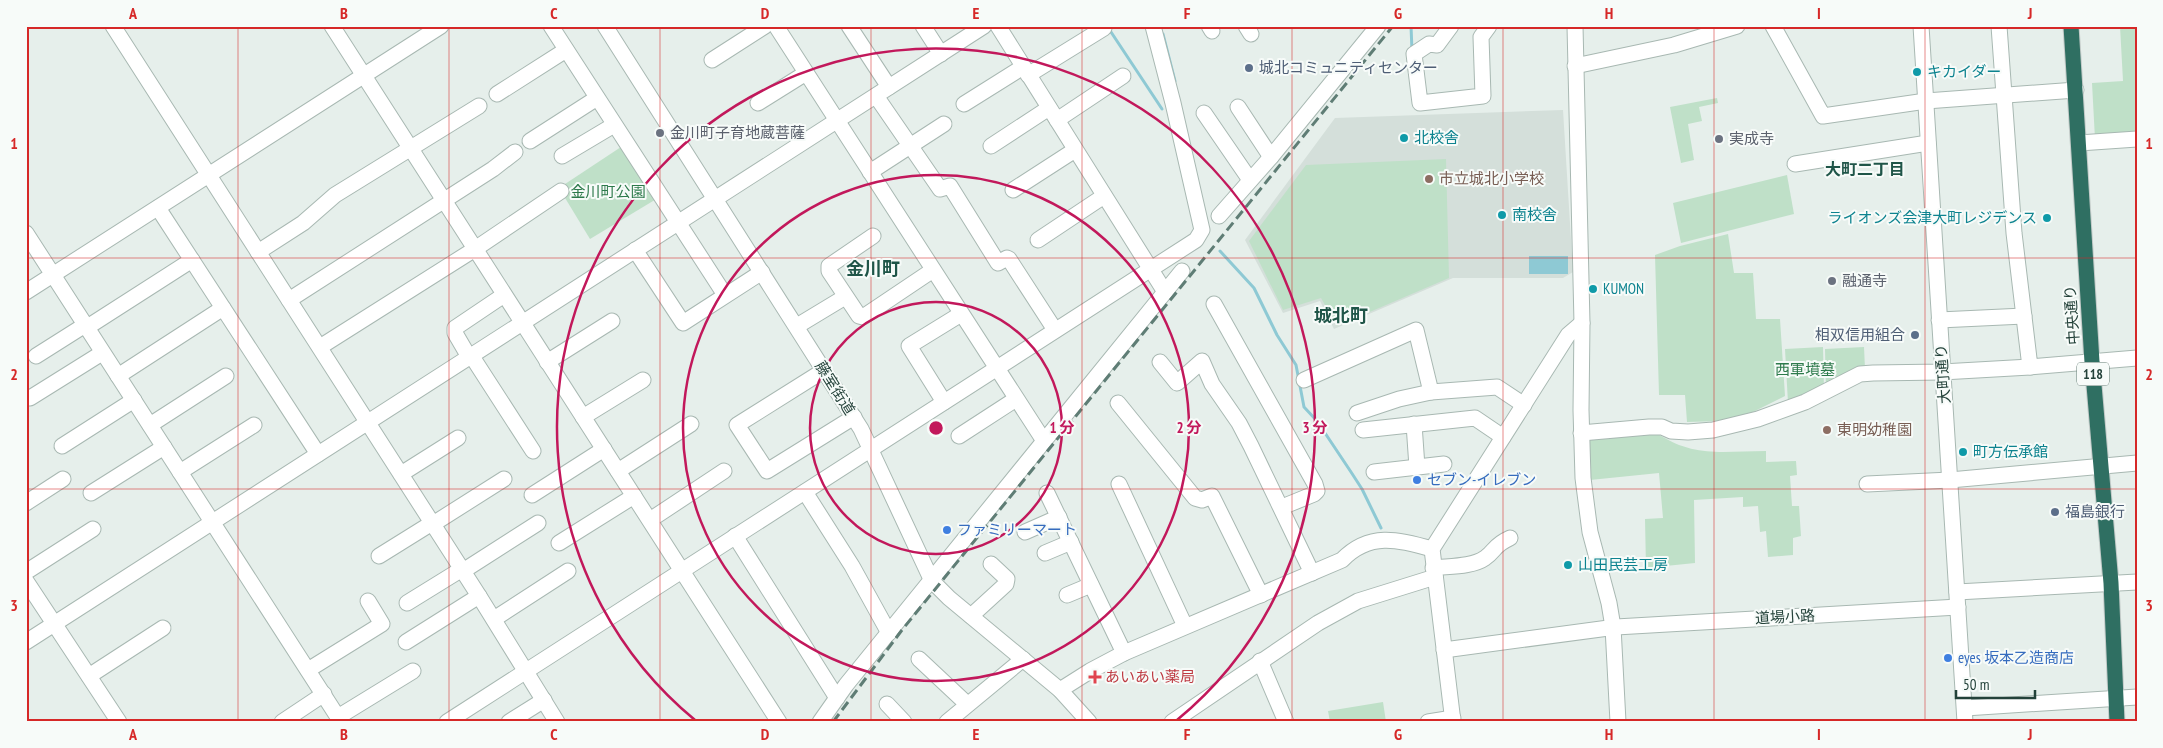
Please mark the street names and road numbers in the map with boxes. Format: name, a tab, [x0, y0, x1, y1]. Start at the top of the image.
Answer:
street label: 中央通り	[2060, 284, 2083, 346]
street label: 大町通り	[1931, 343, 1954, 405]
street label: 藤室街道	[811, 357, 859, 418]
road number: 118	[2077, 362, 2109, 386]
street label: 道場小路	[1755, 605, 1815, 628]

